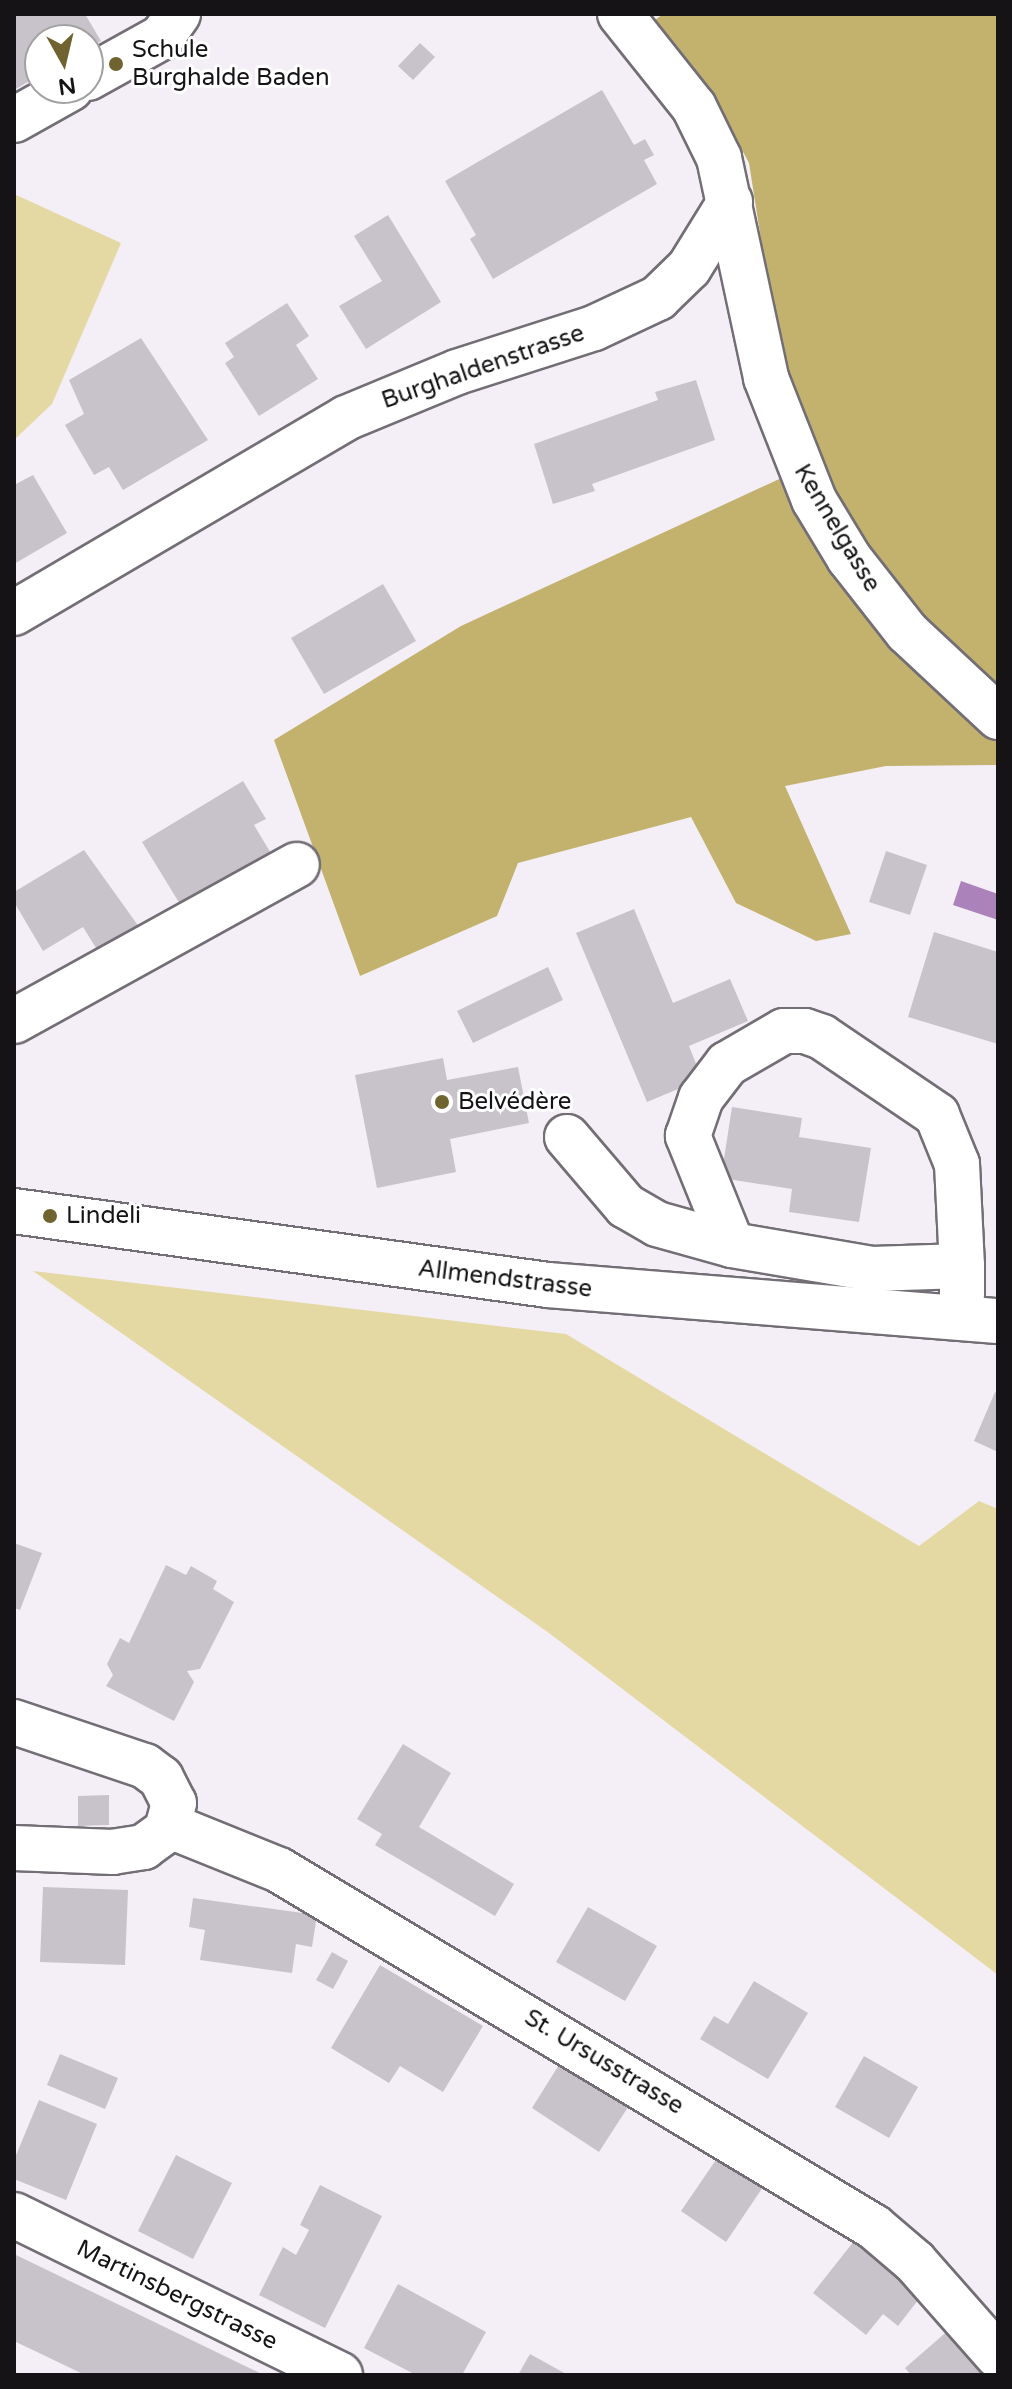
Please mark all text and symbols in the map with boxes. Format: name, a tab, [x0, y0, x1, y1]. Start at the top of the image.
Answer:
north arrow	[24, 24, 104, 104]
place label: Schule Burghalde Baden	[132, 36, 330, 92]
marker: Schule Burghalde Baden	[107, 55, 125, 73]
text: N	[57, 72, 78, 100]
street label: Burghaldenstrasse	[378, 319, 588, 415]
street label: Kennelgasse	[788, 459, 886, 597]
place label: Belvédère	[458, 1088, 571, 1116]
marker: Belvédère	[433, 1093, 451, 1111]
place label: Lindeli	[66, 1202, 141, 1230]
marker: Lindeli	[41, 1207, 59, 1225]
street label: Allmendstrasse	[416, 1254, 594, 1304]
street label: St. Ursusstrasse	[519, 2003, 689, 2121]
street label: Martinsbergstrasse	[72, 2234, 282, 2356]

